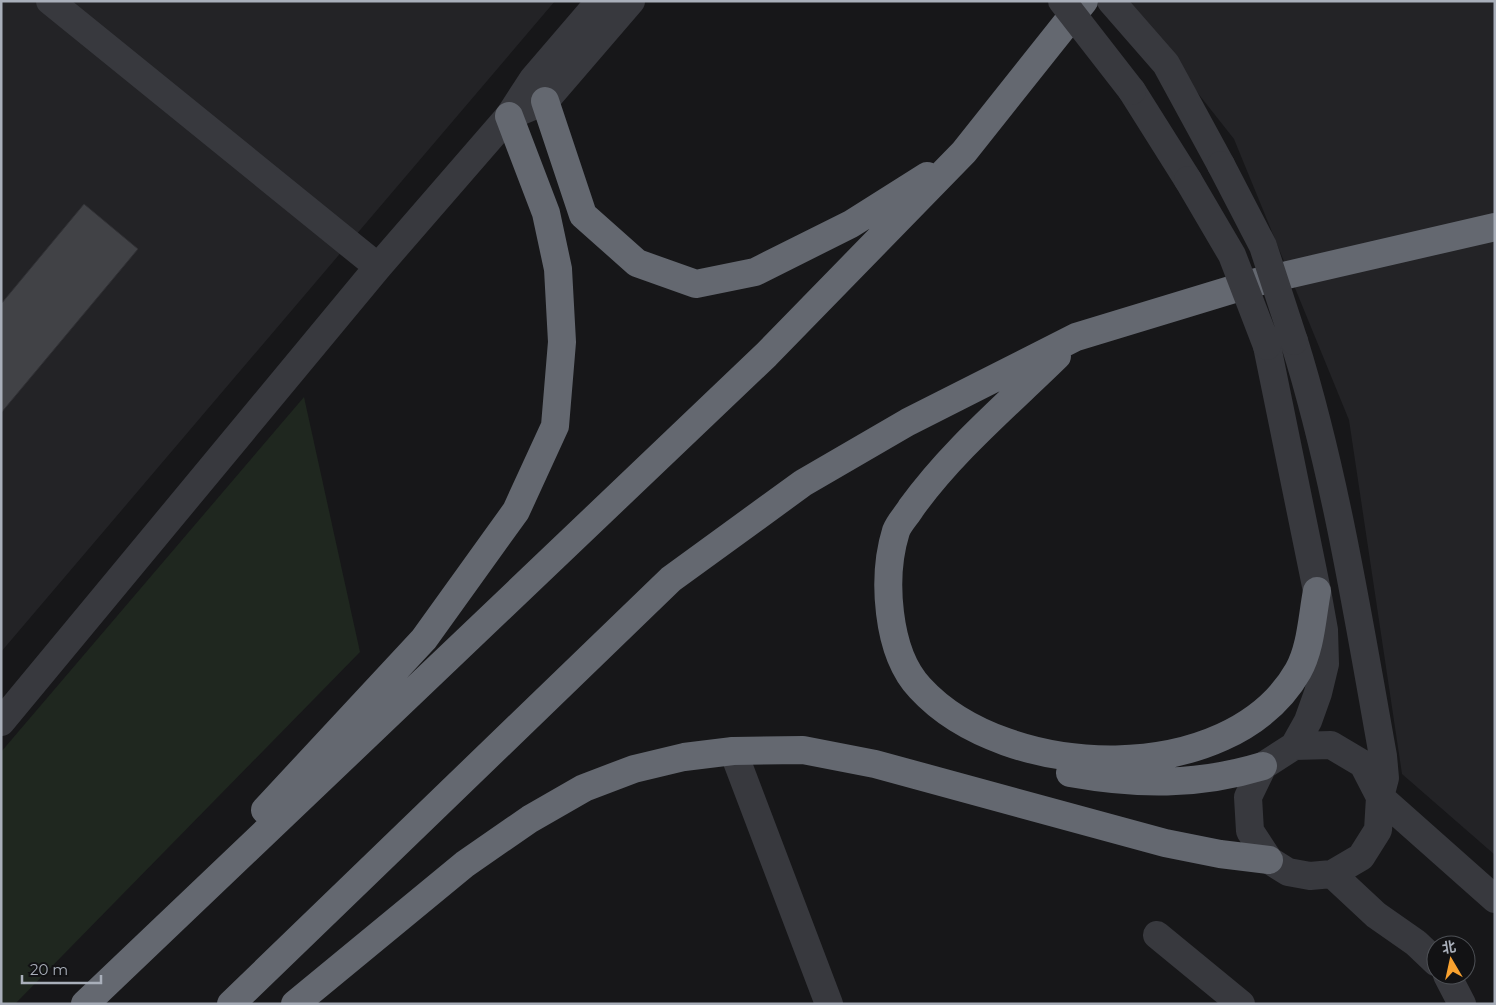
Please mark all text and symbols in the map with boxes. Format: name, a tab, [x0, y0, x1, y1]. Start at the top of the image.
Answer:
north arrow	[1426, 935, 1476, 985]
text: 北	[1441, 937, 1457, 957]
scale bar	[22, 952, 101, 984]
text: 20 m	[30, 960, 68, 979]

